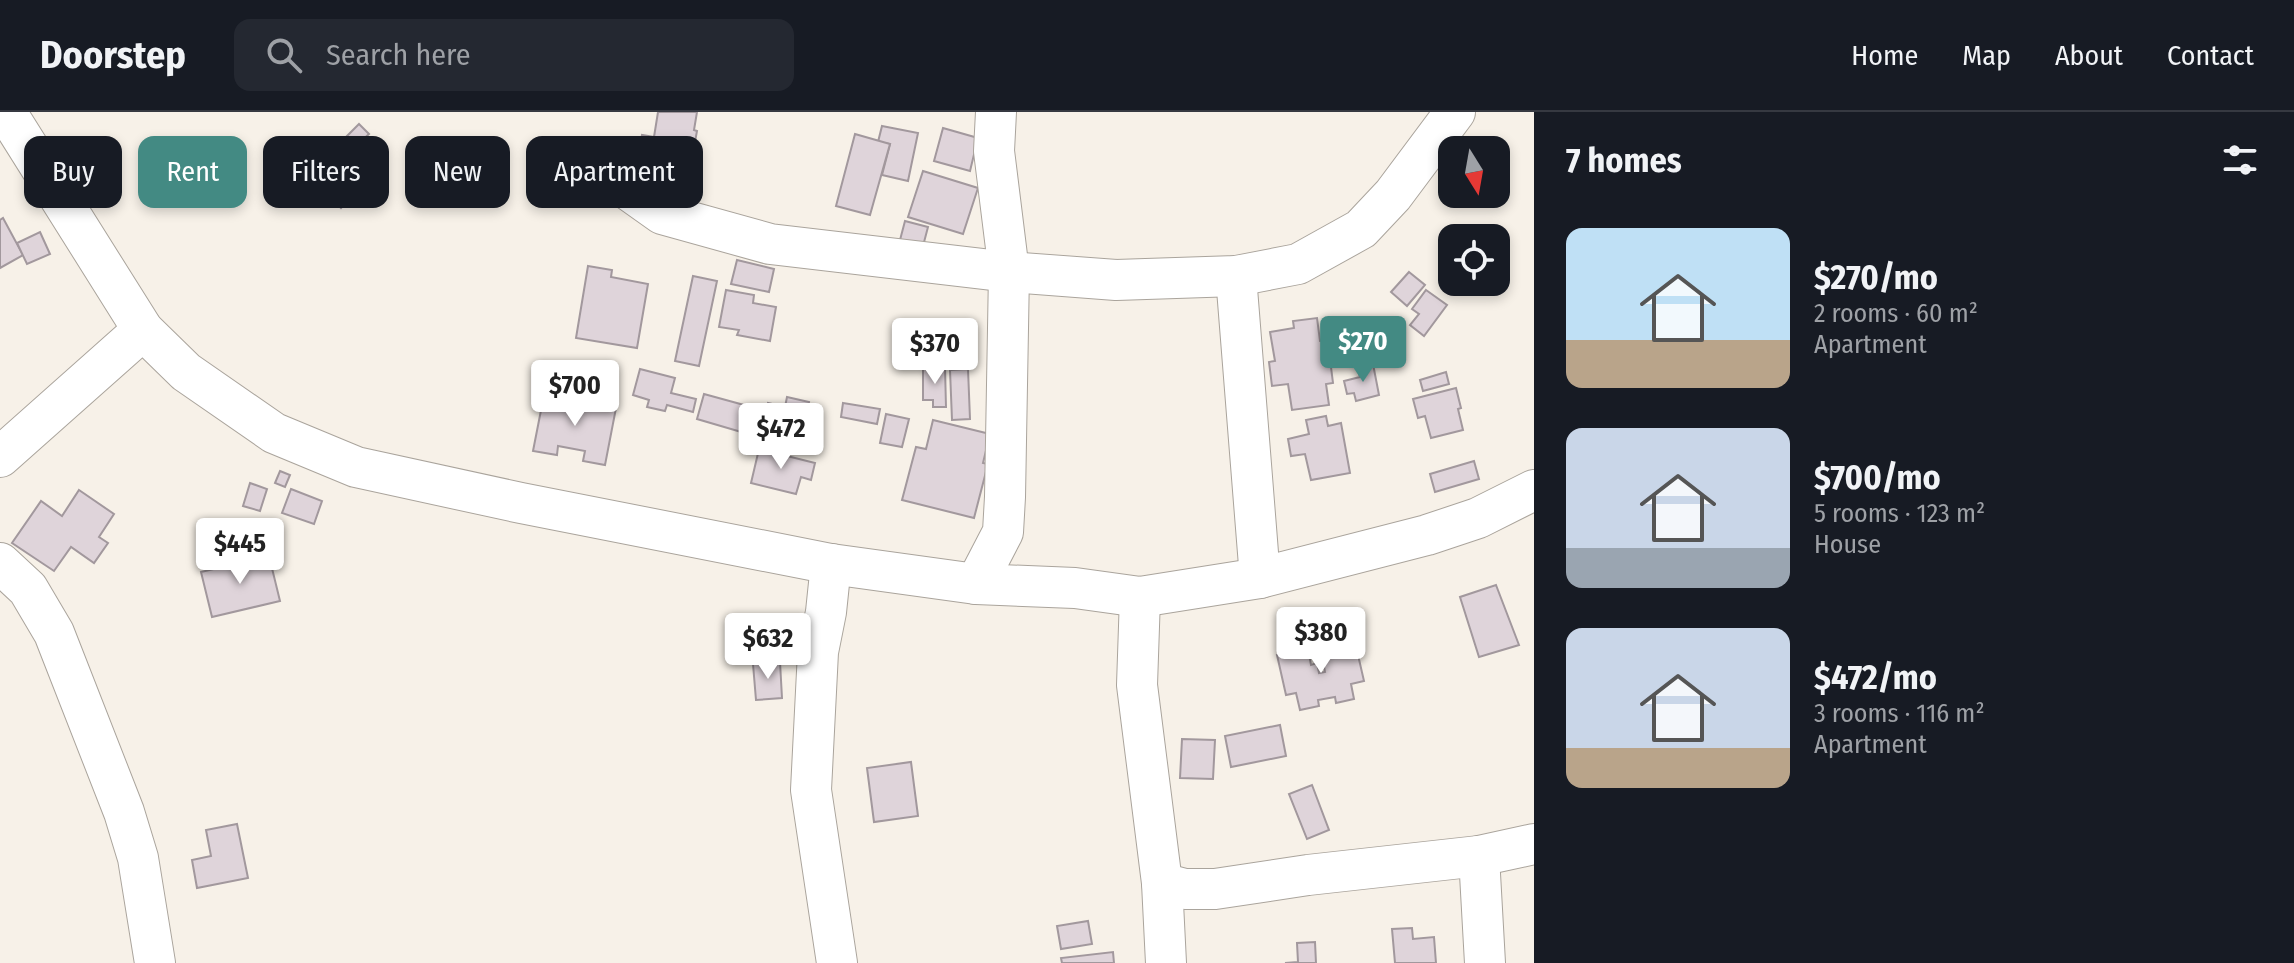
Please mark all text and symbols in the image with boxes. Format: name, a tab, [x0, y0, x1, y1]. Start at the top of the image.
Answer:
search box	[234, 19, 794, 91]
text: Doorstep	[40, 32, 186, 78]
icon: search	[262, 33, 306, 77]
text: Search here	[326, 37, 471, 73]
text: Home	[1851, 39, 1918, 72]
text: Map	[1962, 39, 2011, 72]
text: About	[2055, 39, 2123, 72]
text: Contact	[2167, 39, 2254, 72]
chip: Buy	[24, 136, 122, 208]
chip: Rent	[138, 136, 247, 208]
chip: Filters	[263, 136, 389, 208]
chip: New	[405, 136, 510, 208]
chip: Apartment	[526, 136, 703, 208]
north arrow	[1438, 136, 1510, 208]
map controls	[1438, 136, 1510, 296]
icon: filters	[2218, 138, 2262, 182]
text: 7 homes	[1566, 140, 1682, 181]
button: locate	[1438, 224, 1510, 296]
text: $270/mo	[1814, 257, 1938, 298]
icon: home	[1630, 260, 1726, 356]
text: 2 rooms · 60 m²	[1814, 298, 1978, 329]
pin: $270	[1316, 316, 1410, 384]
pin: $370	[888, 318, 982, 386]
text: $270	[1338, 326, 1388, 357]
text: $370	[910, 328, 960, 359]
text: Apartment	[1814, 329, 1927, 360]
pin: $700	[528, 360, 622, 428]
text: $700	[549, 370, 601, 401]
pin: $472	[734, 403, 828, 471]
text: $472	[757, 413, 805, 444]
text: $700/mo	[1814, 457, 1941, 498]
icon: home	[1630, 460, 1726, 556]
text: 5 rooms · 123 m²	[1814, 498, 1985, 529]
pin: $445	[193, 518, 287, 586]
text: $445	[214, 528, 266, 559]
text: House	[1814, 529, 1881, 560]
pin: $380	[1274, 607, 1368, 675]
pin: $632	[721, 613, 815, 681]
text: $380	[1294, 617, 1348, 648]
text: $632	[743, 623, 793, 654]
text: $472/mo	[1814, 657, 1937, 698]
icon: home	[1630, 660, 1726, 756]
text: 3 rooms · 116 m²	[1814, 698, 1985, 729]
text: Apartment	[1814, 729, 1927, 760]

